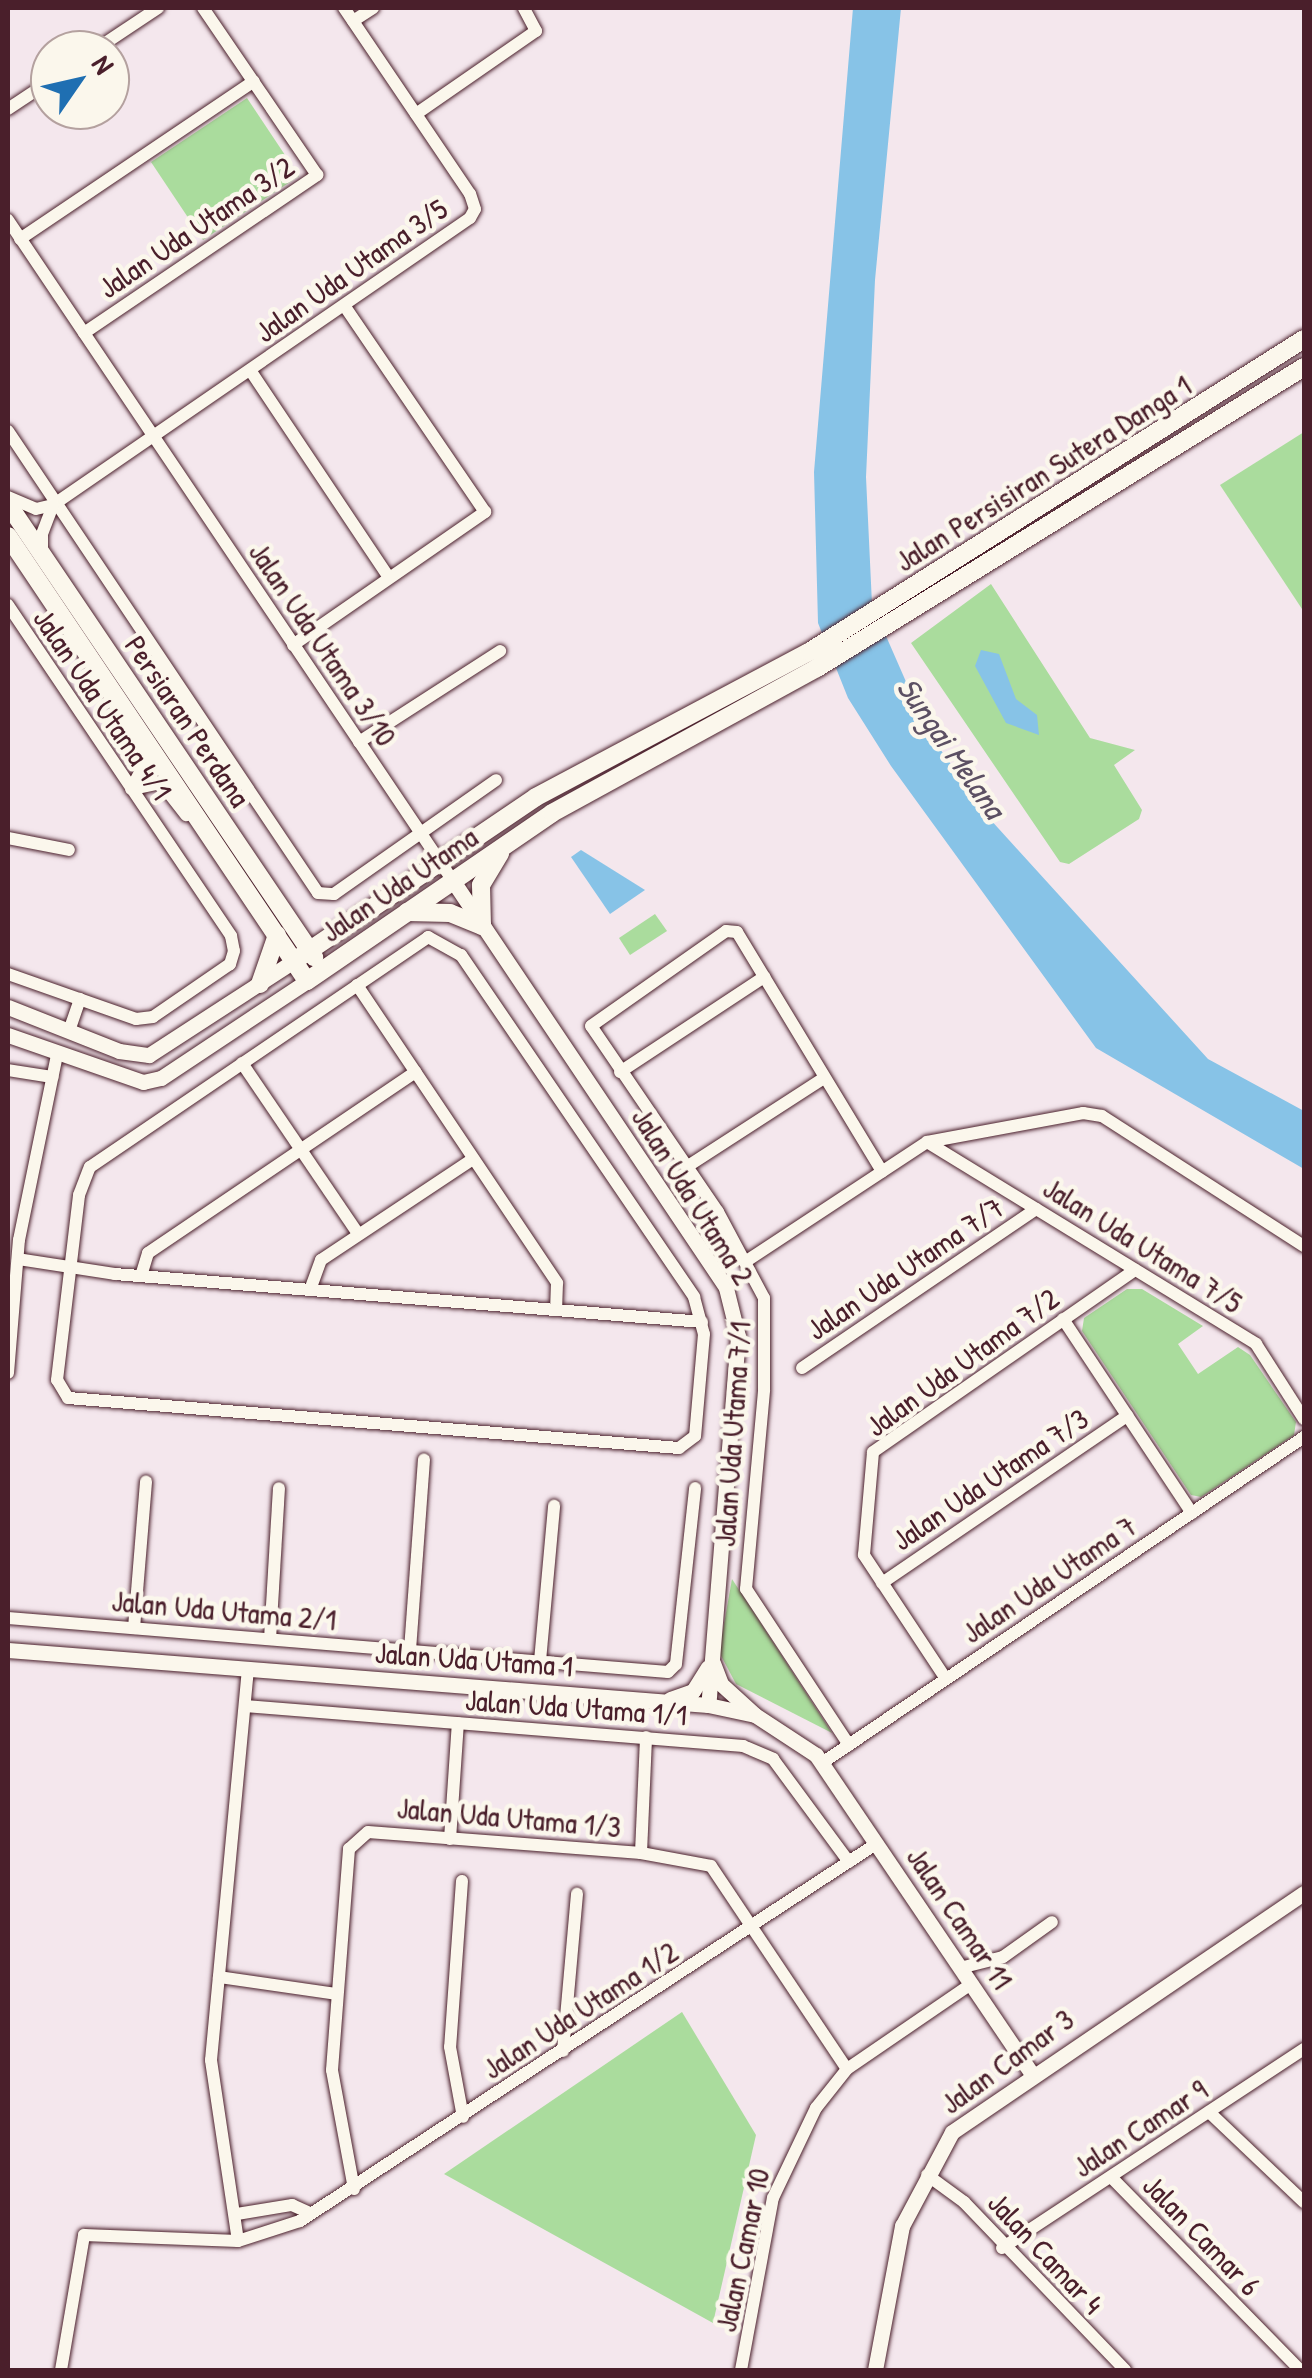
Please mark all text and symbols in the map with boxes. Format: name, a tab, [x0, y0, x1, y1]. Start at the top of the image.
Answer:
north arrow	[30, 30, 130, 130]
text: N	[83, 48, 123, 81]
street label: Jalan Uda Utama 3/2	[92, 148, 300, 306]
street label: Jalan Uda Utama 3/5	[248, 190, 454, 350]
street label: Jalan Persisiran Sutera Danga 1	[888, 367, 1198, 579]
street label: Jalan Uda Utama 3/10	[242, 535, 404, 753]
street label: Jalan Uda Utama 4/1	[26, 602, 180, 806]
street label: Persiaran Perdana	[118, 629, 258, 813]
water label: Sungai Melana	[888, 670, 1014, 826]
street label: Jalan Uda Utama	[314, 819, 484, 949]
street label: Jalan Uda Utama 2	[624, 1101, 762, 1291]
street label: Jalan Uda Utama 7/5	[1037, 1169, 1249, 1321]
street label: Jalan Uda Utama 7/7	[800, 1189, 1010, 1347]
street label: Jalan Uda Utama 7/2	[859, 1280, 1065, 1444]
street label: Jalan Uda Utama 7/1	[706, 1320, 758, 1548]
street label: Jalan Uda Utama 7/3	[885, 1400, 1095, 1558]
street label: Jalan Uda Utama 7	[955, 1507, 1143, 1651]
street label: Jalan Uda Utama 2/1	[110, 1582, 338, 1638]
street label: Jalan Uda Utama 1	[374, 1634, 574, 1684]
street label: Jalan Uda Utama 1/1	[464, 1681, 688, 1733]
street label: Jalan Uda Utama 1/3	[396, 1789, 622, 1845]
street label: Jalan Camar 11	[899, 1840, 1021, 1996]
street label: Jalan Uda Utama 1/2	[476, 1934, 684, 2086]
street label: Jalan Camar 3	[934, 2001, 1080, 2121]
street label: Jalan Camar 9	[1066, 2071, 1214, 2185]
street label: Jalan Camar 10	[707, 2165, 777, 2335]
street label: Jalan Camar 6	[1136, 2167, 1268, 2303]
street label: Jalan Camar 4	[981, 2185, 1111, 2321]

